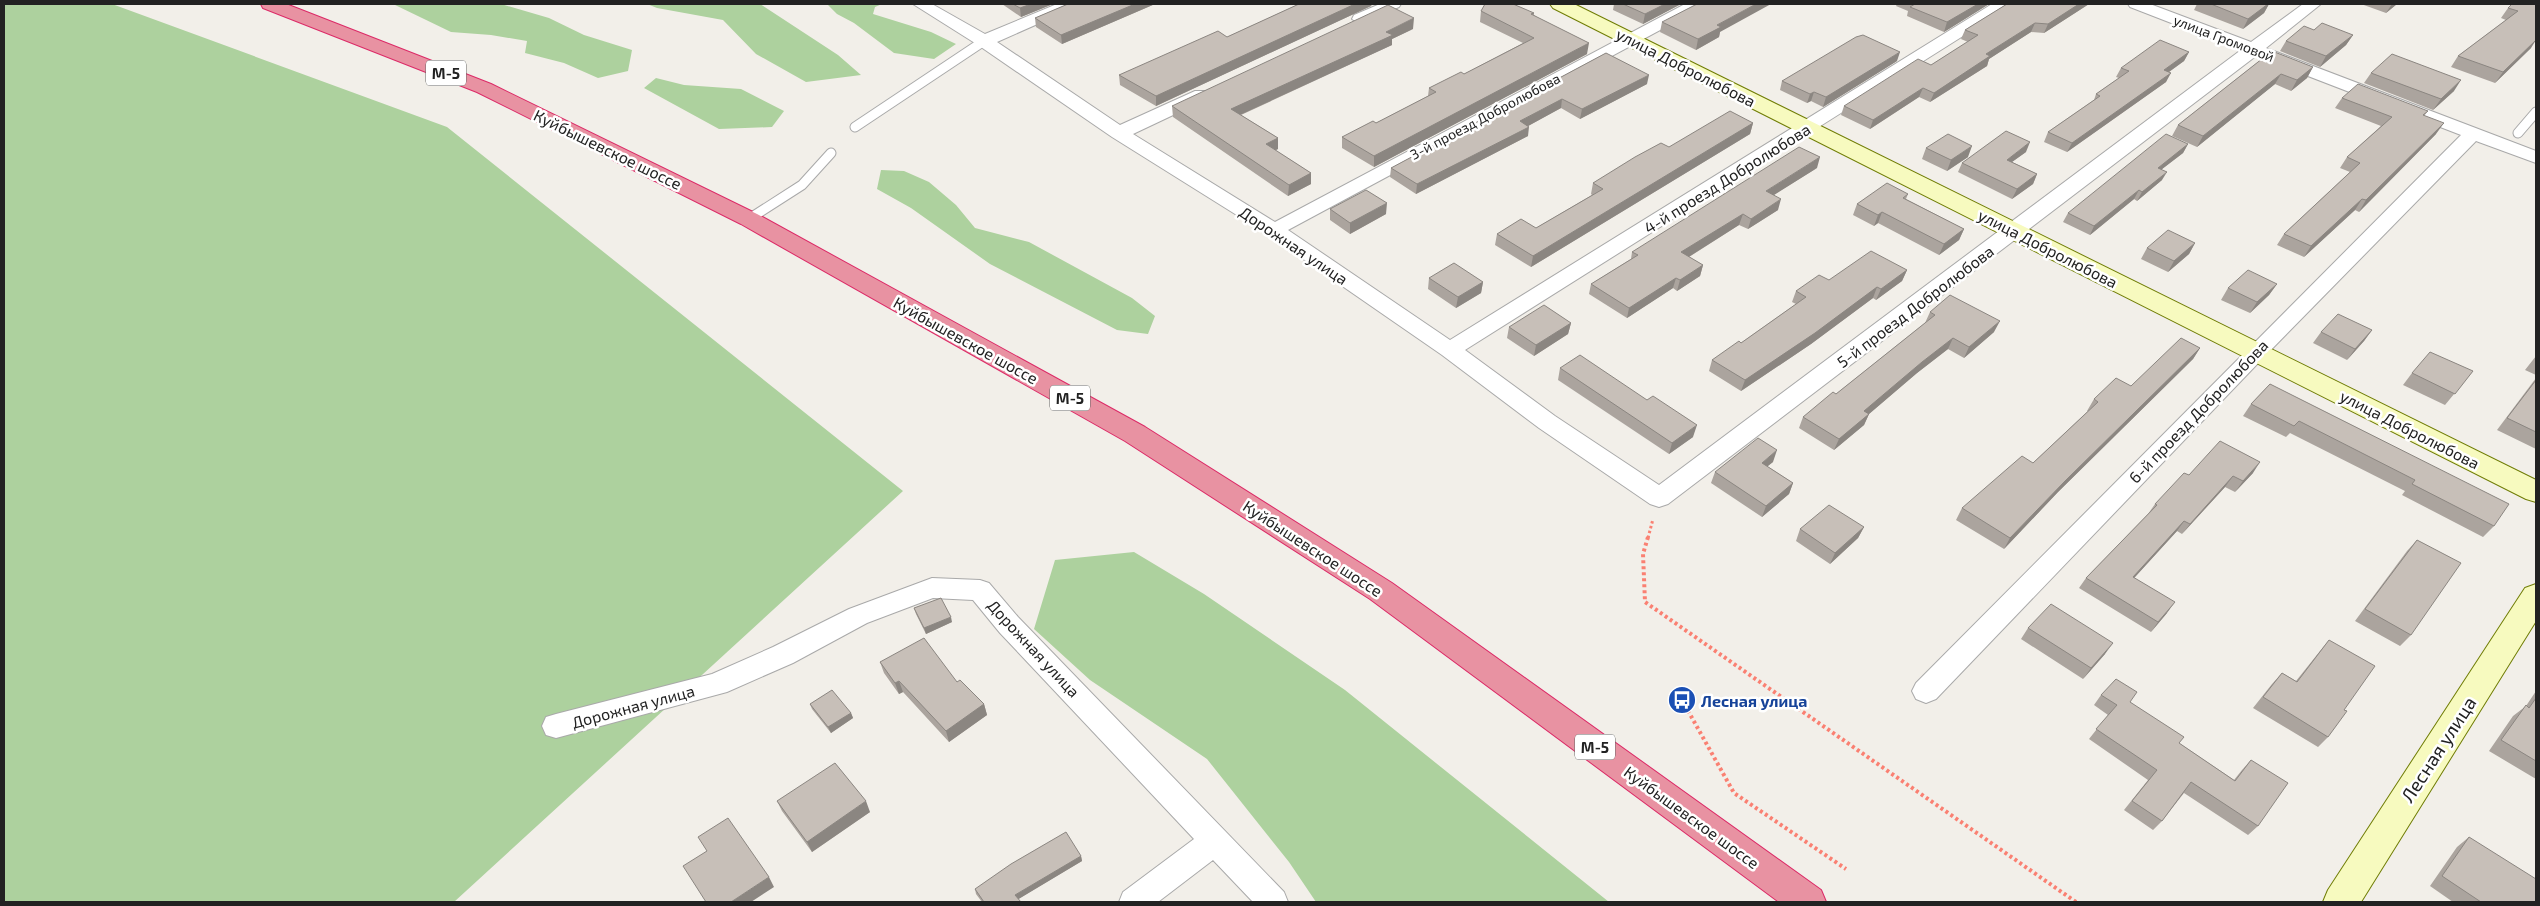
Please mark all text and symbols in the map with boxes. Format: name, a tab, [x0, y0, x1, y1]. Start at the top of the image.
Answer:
street label: улица Громовой	[2171, 11, 2277, 65]
street label: улица Добролюбова	[1613, 24, 1759, 111]
road number: М-5	[426, 60, 466, 86]
street label: 3-й проезд Добролюбова	[1407, 69, 1563, 163]
street label: Куйбышевское шоссе	[530, 105, 685, 194]
street label: 4-й проезд Добролюбова	[1640, 119, 1814, 237]
street label: Дорожная улица	[1236, 202, 1352, 289]
street label: улица Добролюбова	[1975, 205, 2121, 292]
street label: 5-й проезд Добролюбова	[1833, 241, 1997, 371]
street label: Куйбышевское шоссе	[890, 292, 1042, 389]
street label: 6-й проезд Добролюбова	[2125, 335, 2271, 487]
road number: М-5	[1050, 386, 1090, 410]
street label: улица Добролюбова	[2337, 386, 2483, 473]
street label: Куйбышевское шоссе	[1239, 496, 1386, 601]
street label: Дорожная улица	[983, 595, 1084, 701]
street label: Дорожная улица	[570, 680, 697, 732]
bus stop icon: Лесная улица	[1667, 685, 1697, 715]
place label: Лесная улица	[1701, 691, 1807, 710]
street label: Лесная улица	[2395, 692, 2481, 807]
road number: М-5	[1575, 734, 1615, 760]
street label: Куйбышевское шоссе	[1620, 762, 1763, 873]

